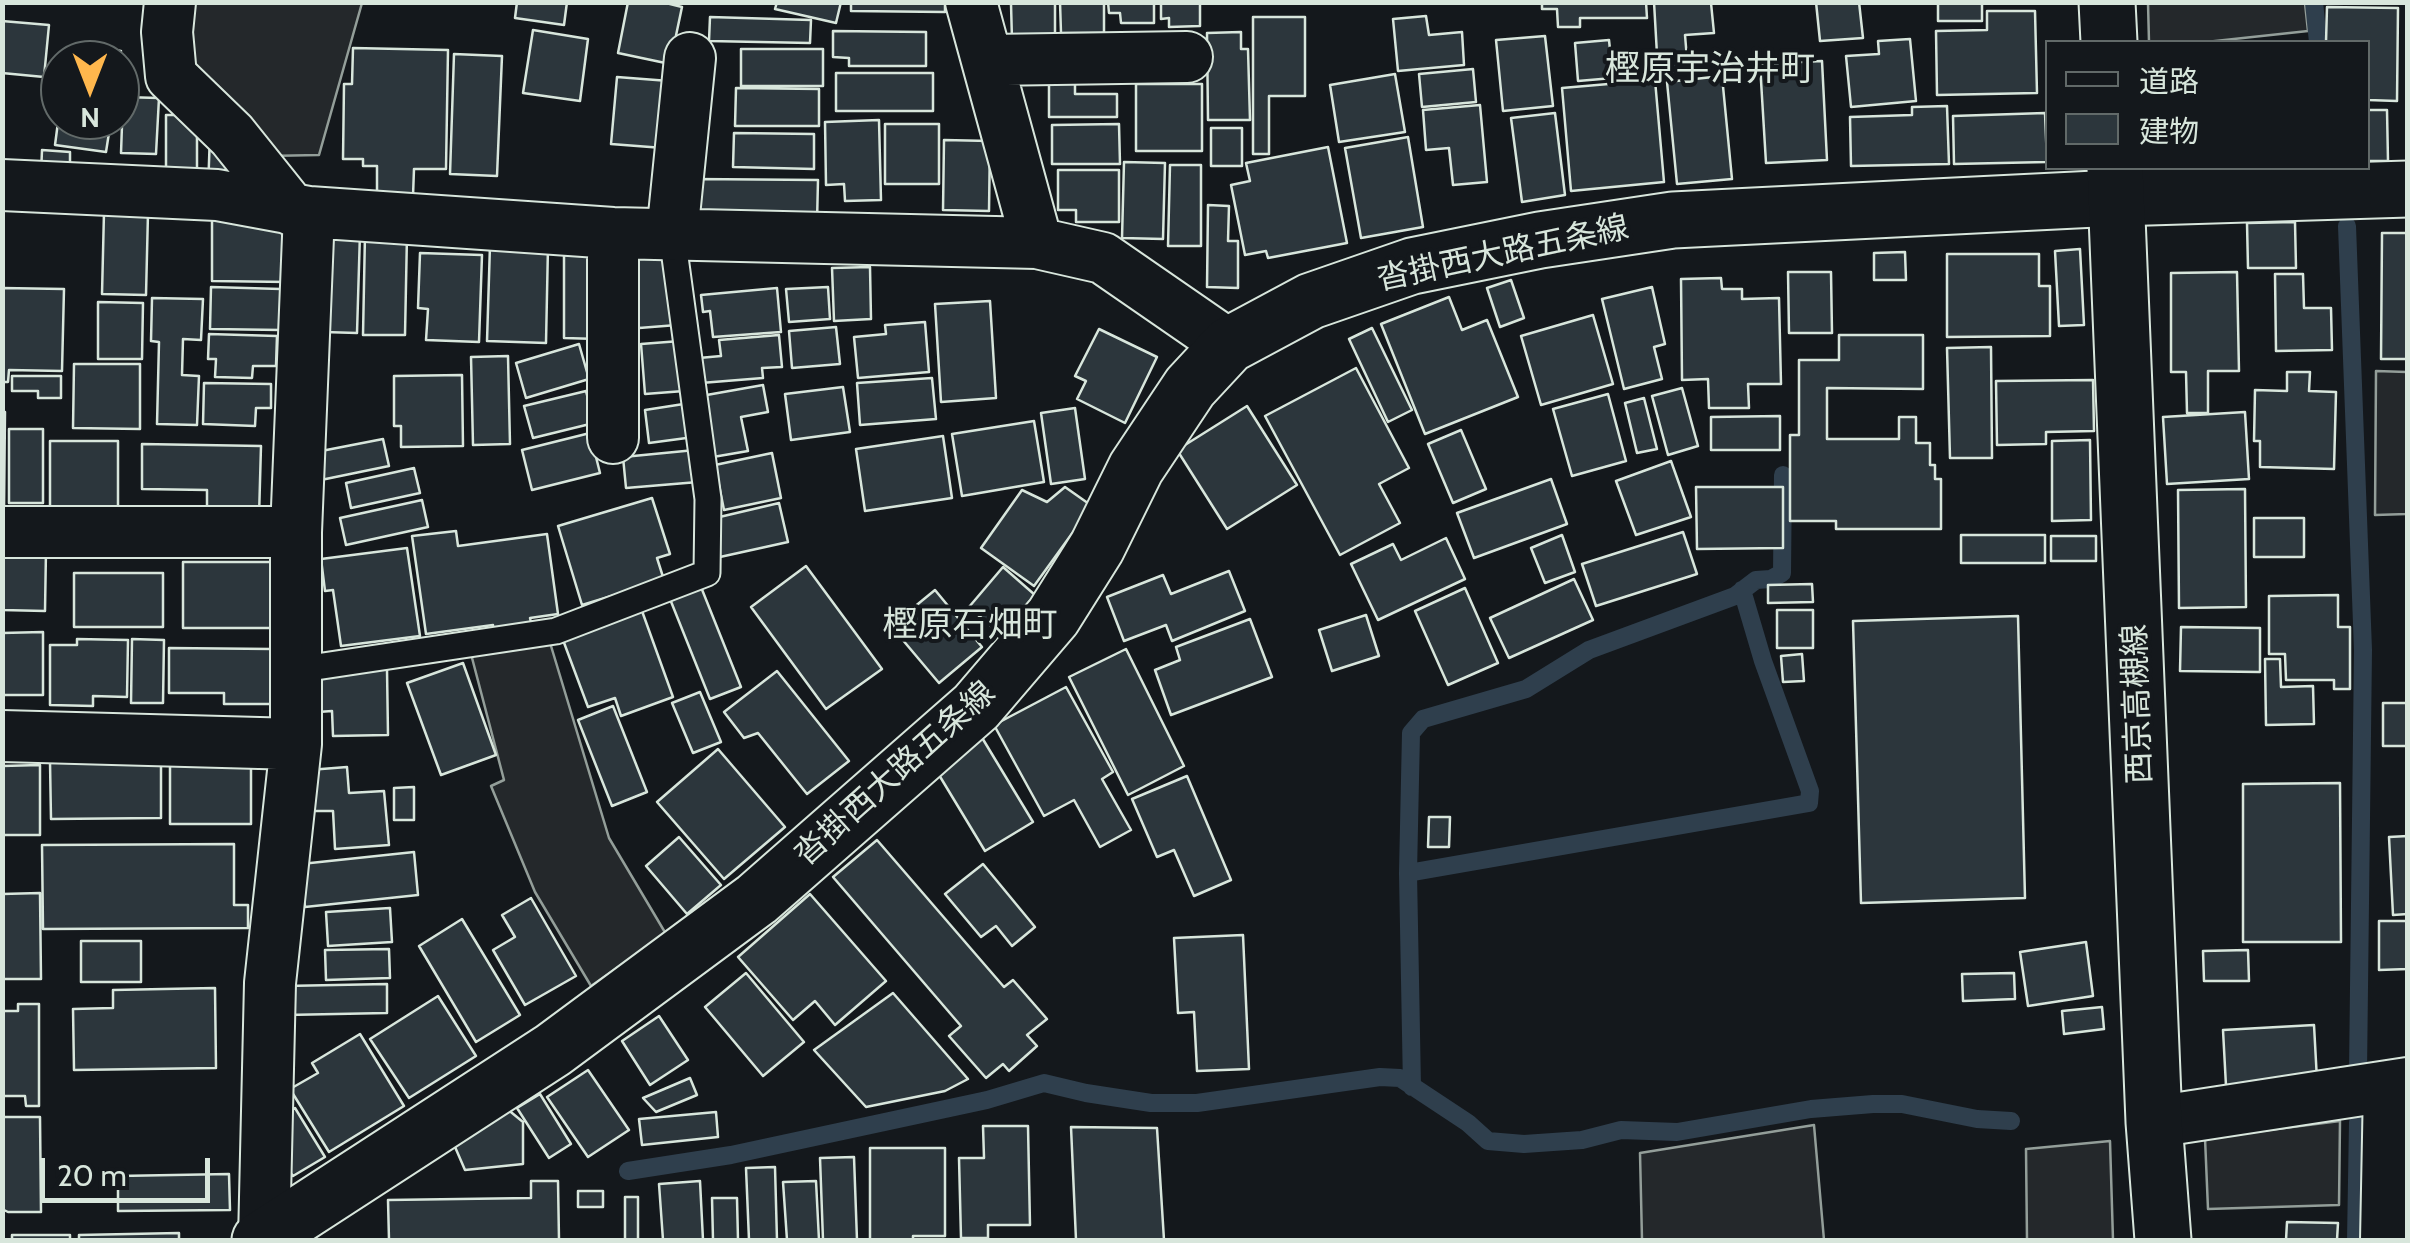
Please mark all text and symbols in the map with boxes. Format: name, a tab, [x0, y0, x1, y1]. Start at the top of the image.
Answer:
north arrow	[40, 40, 140, 140]
legend	[2045, 40, 2370, 170]
district label: 樫原宇治井町	[1605, 49, 1815, 91]
text: 道路	[2139, 63, 2199, 100]
text: N	[80, 101, 100, 135]
text: 建物	[2139, 113, 2199, 150]
street label: 沓掛西大路五条線	[1374, 209, 1632, 299]
district label: 樫原石畑町	[883, 605, 1057, 647]
street label: 西京高槻線	[2116, 623, 2160, 785]
street label: 沓掛西大路五条線	[787, 674, 1003, 874]
scale bar	[45, 1138, 215, 1200]
text: 20 m	[57, 1157, 127, 1194]

